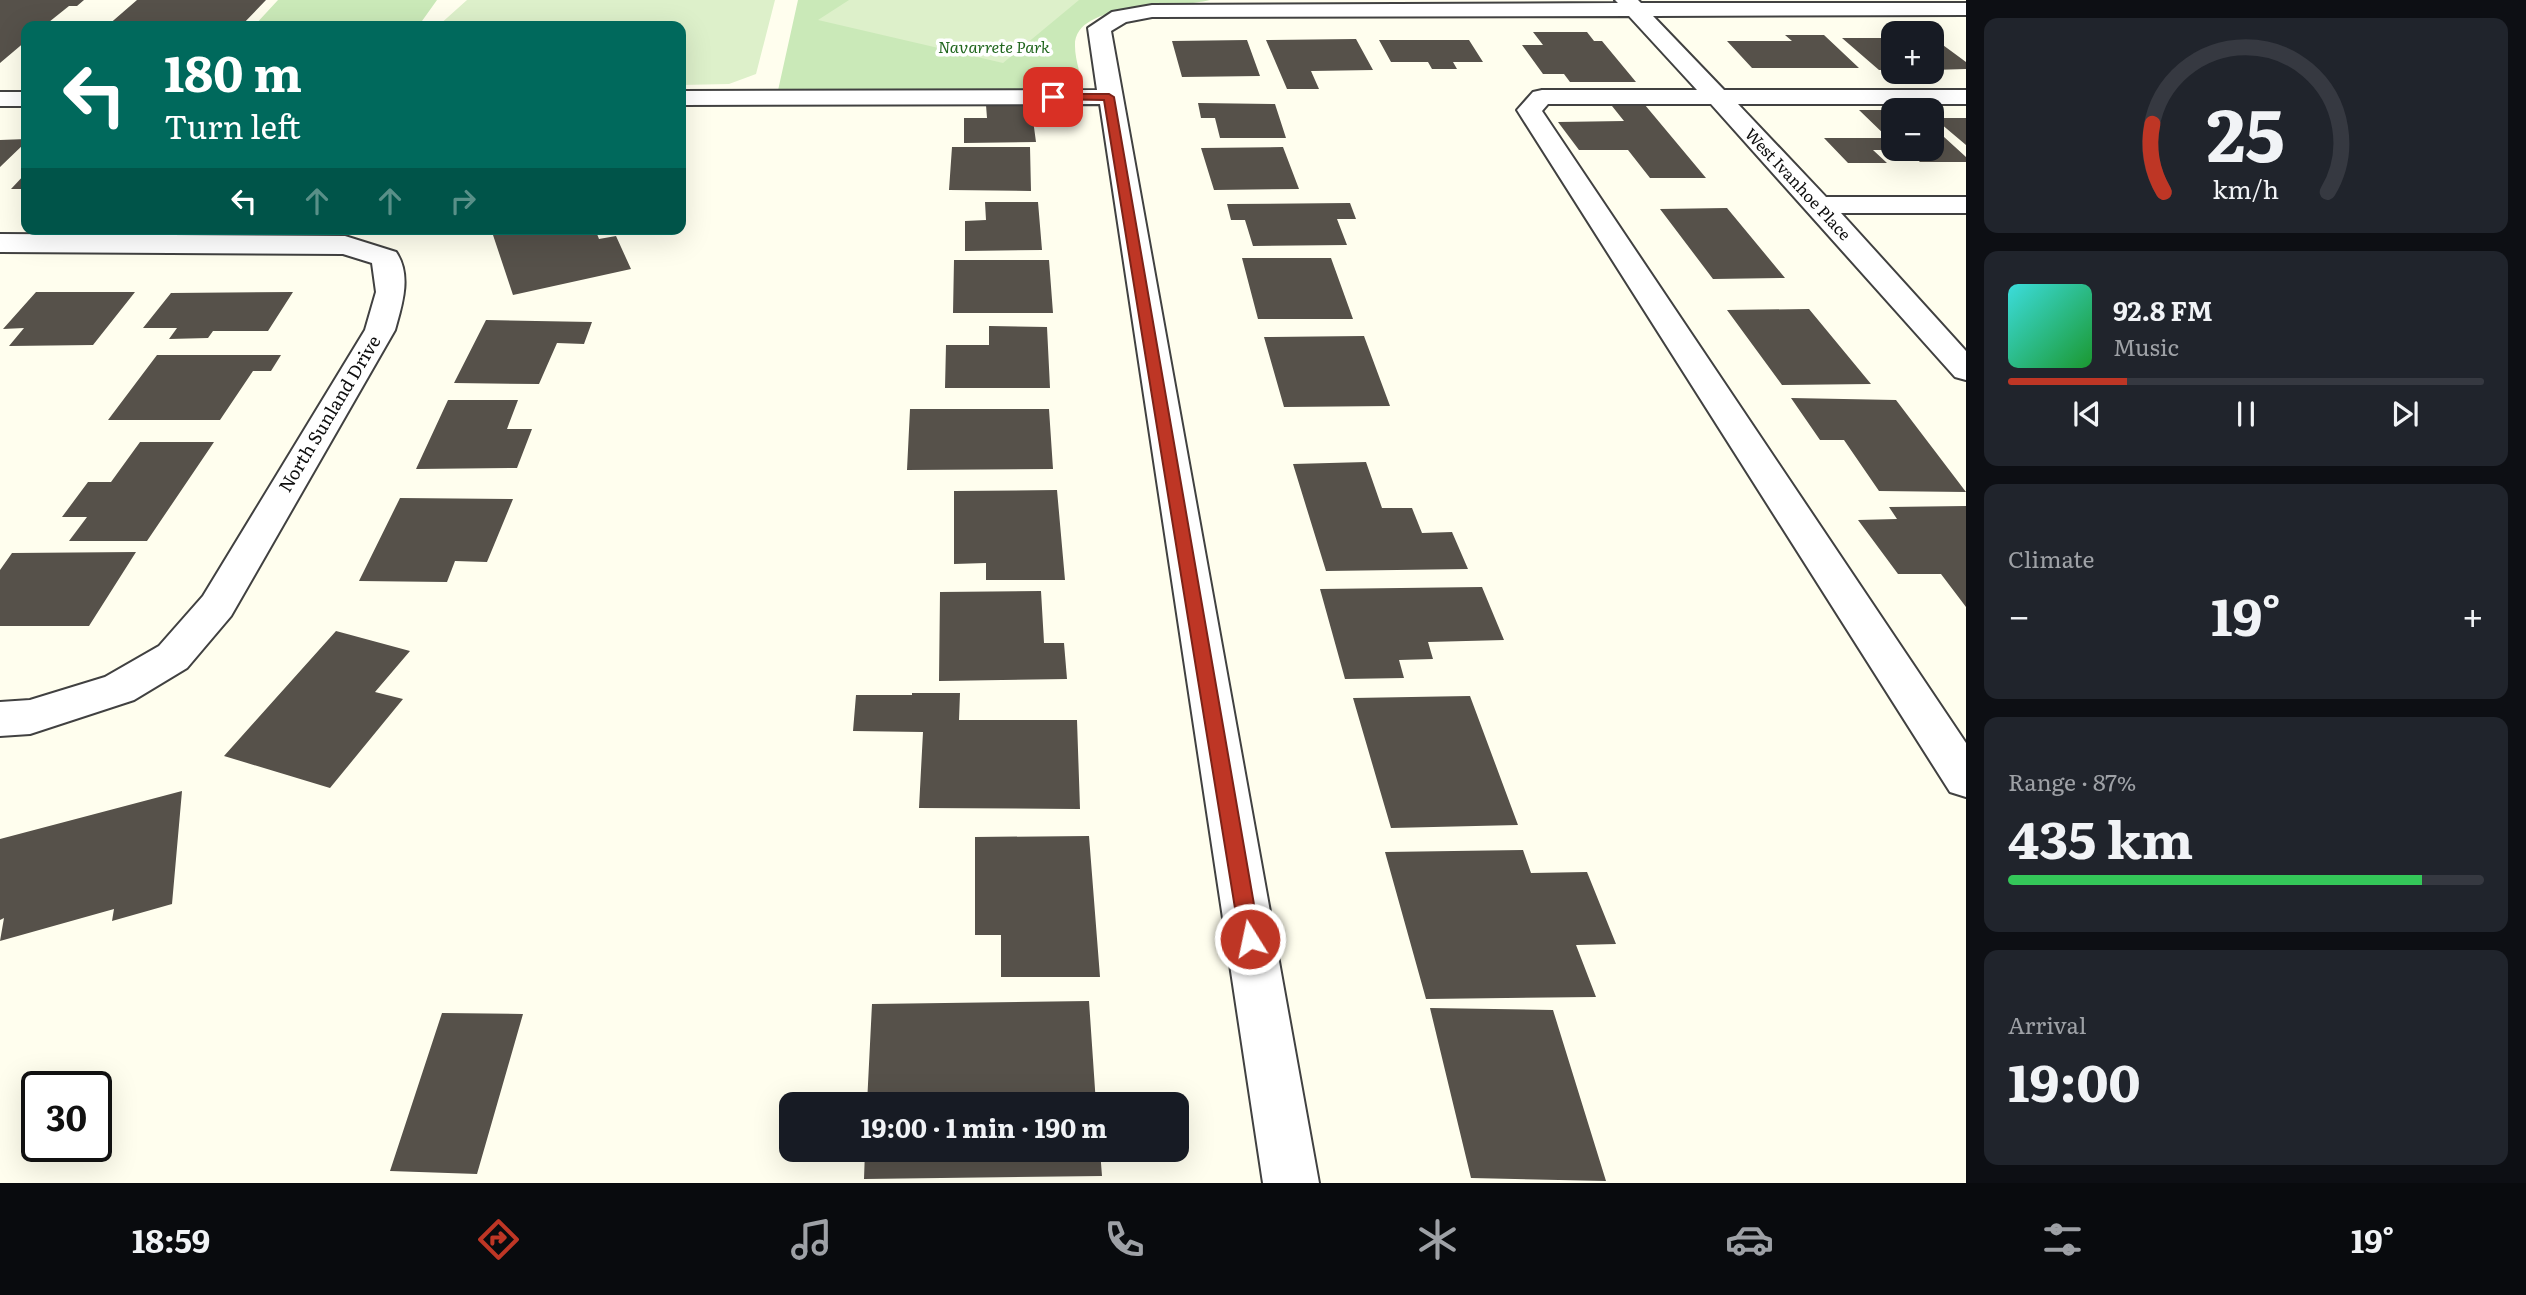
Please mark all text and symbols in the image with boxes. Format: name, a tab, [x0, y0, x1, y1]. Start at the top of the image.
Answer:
map controls	[1881, 21, 1944, 161]
button: +	[1881, 21, 1944, 84]
text: 180 m	[164, 34, 302, 107]
park label: Navarrete Park	[938, 34, 1050, 58]
icon: left	[49, 49, 140, 140]
pin	[1023, 67, 1083, 127]
text: 25	[2207, 76, 2285, 184]
icon: arrive	[1034, 78, 1072, 116]
button: −	[1881, 98, 1944, 161]
text: Turn left	[164, 101, 301, 149]
street label: West Ivanhoe Place	[1740, 122, 1857, 245]
text: km/h	[2213, 169, 2279, 206]
icon: left	[225, 182, 263, 220]
icon: ahead	[298, 182, 336, 220]
icon: ahead	[371, 182, 409, 220]
icon: right	[444, 182, 482, 220]
text: 92.8 FM	[2113, 290, 2213, 329]
text: Music	[2113, 329, 2179, 363]
street label: North Sunland Drive	[271, 330, 386, 497]
icon: previous	[2068, 395, 2106, 433]
icon: pause	[2227, 395, 2265, 433]
icon: next	[2386, 395, 2424, 433]
text: Climate	[2008, 541, 2094, 575]
text: 19°	[2211, 575, 2281, 652]
text: −	[2008, 585, 2030, 642]
text: +	[2462, 585, 2484, 642]
text: Range · 87%	[2008, 764, 2136, 798]
text: 435 km	[2008, 798, 2193, 875]
position arrow	[1213, 902, 1287, 976]
text: Arrival	[2008, 1007, 2087, 1041]
text: 19:00	[2008, 1041, 2141, 1118]
speed limit sign: 30	[21, 1071, 112, 1162]
text: 19:00 · 1 min · 190 m	[861, 1107, 1107, 1146]
text: 18:59	[132, 1215, 210, 1263]
icon: directions	[474, 1215, 523, 1264]
icon: music	[787, 1215, 836, 1264]
icon: phone	[1100, 1215, 1149, 1264]
icon: climate	[1413, 1215, 1462, 1264]
icon: car	[1725, 1215, 1774, 1264]
icon: filters	[2038, 1215, 2087, 1264]
text: 19°	[2351, 1215, 2394, 1263]

